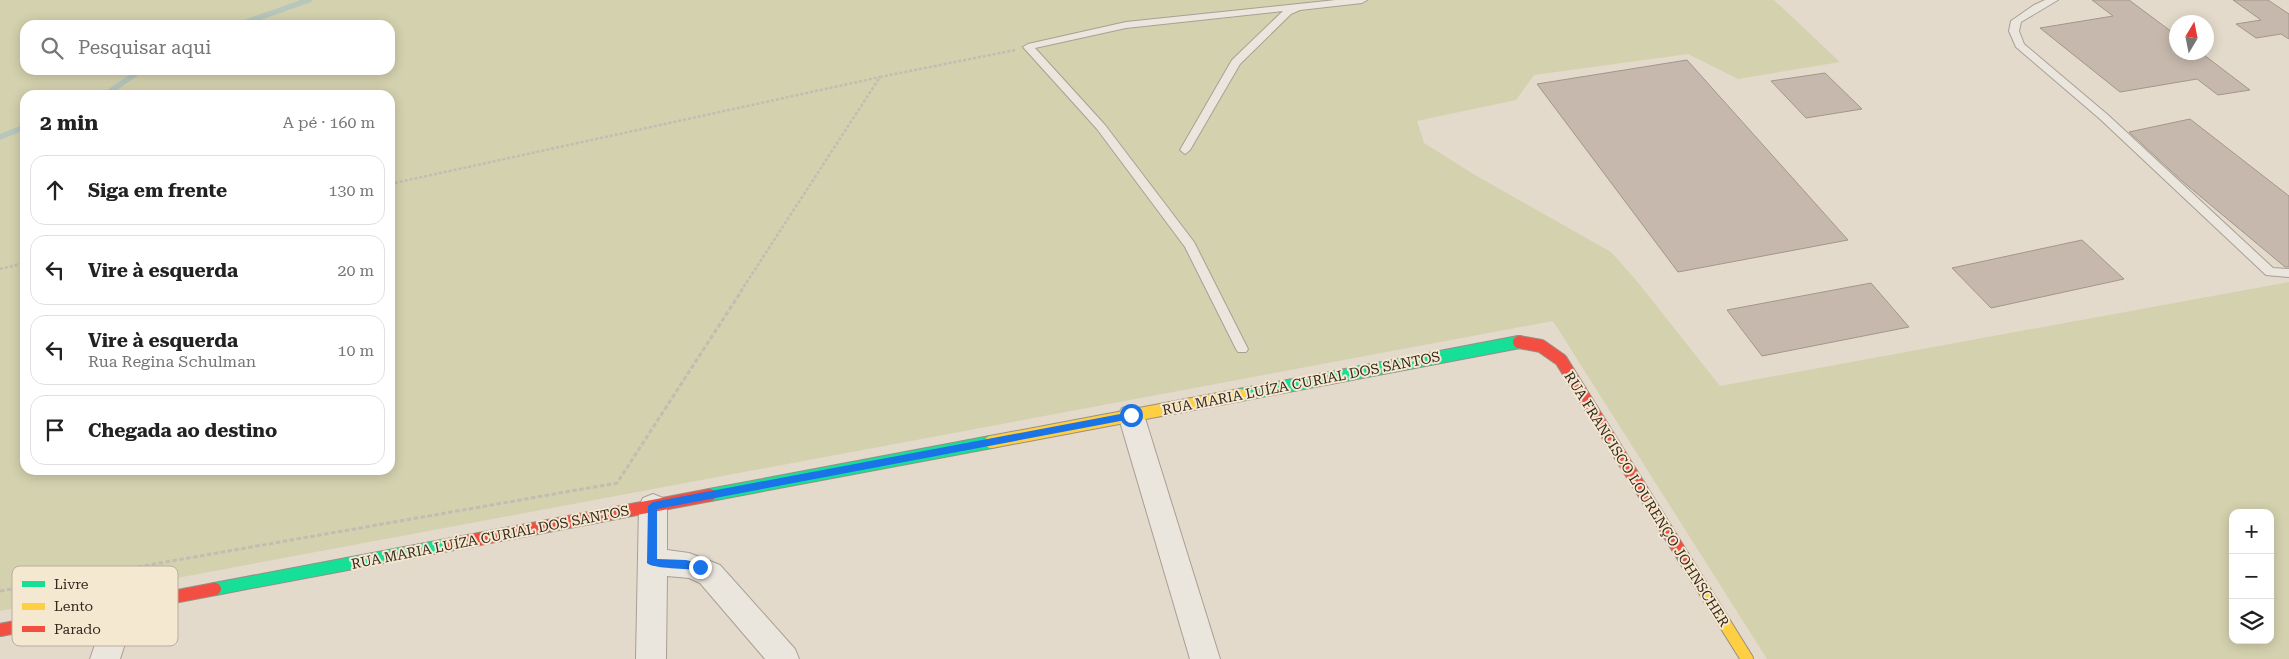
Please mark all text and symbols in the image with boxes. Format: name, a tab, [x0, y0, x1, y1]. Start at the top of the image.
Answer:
north arrow	[2169, 15, 2214, 60]
search box	[20, 20, 395, 75]
icon: search	[38, 34, 66, 62]
text: Pesquisar aqui	[78, 36, 211, 59]
text: 2 min	[40, 111, 98, 135]
text: A pé · 160 m	[283, 113, 375, 132]
icon: ahead	[41, 176, 69, 204]
text: Siga em frente	[88, 179, 227, 202]
text: 130 m	[328, 181, 374, 200]
icon: left	[41, 256, 69, 284]
text: Vire à esquerda	[88, 259, 238, 282]
text: 20 m	[337, 261, 374, 280]
text: Vire à esquerda	[88, 329, 238, 352]
icon: left	[41, 336, 69, 364]
text: 10 m	[337, 341, 374, 360]
street label: RUA MARIA LUÍZA CURIAL DOS SANTOS	[1161, 348, 1442, 418]
text: Rua Regina Schulman	[88, 352, 256, 371]
street label: RUA FRANCISCO LOURENÇO JOHNSCHER	[1561, 369, 1733, 630]
route start	[1120, 404, 1143, 427]
icon: arrive	[41, 416, 69, 444]
text: Chegada ao destino	[88, 419, 277, 442]
street label: RUA MARIA LUÍZA CURIAL DOS SANTOS	[350, 502, 631, 572]
map controls	[2229, 509, 2274, 644]
button: +	[2229, 509, 2274, 554]
button: −	[2229, 554, 2274, 599]
route end	[689, 556, 712, 579]
legend	[12, 566, 178, 646]
text: Livre	[54, 576, 89, 592]
text: Lento	[54, 598, 93, 614]
button: layers	[2229, 599, 2274, 644]
text: Parado	[54, 621, 101, 637]

